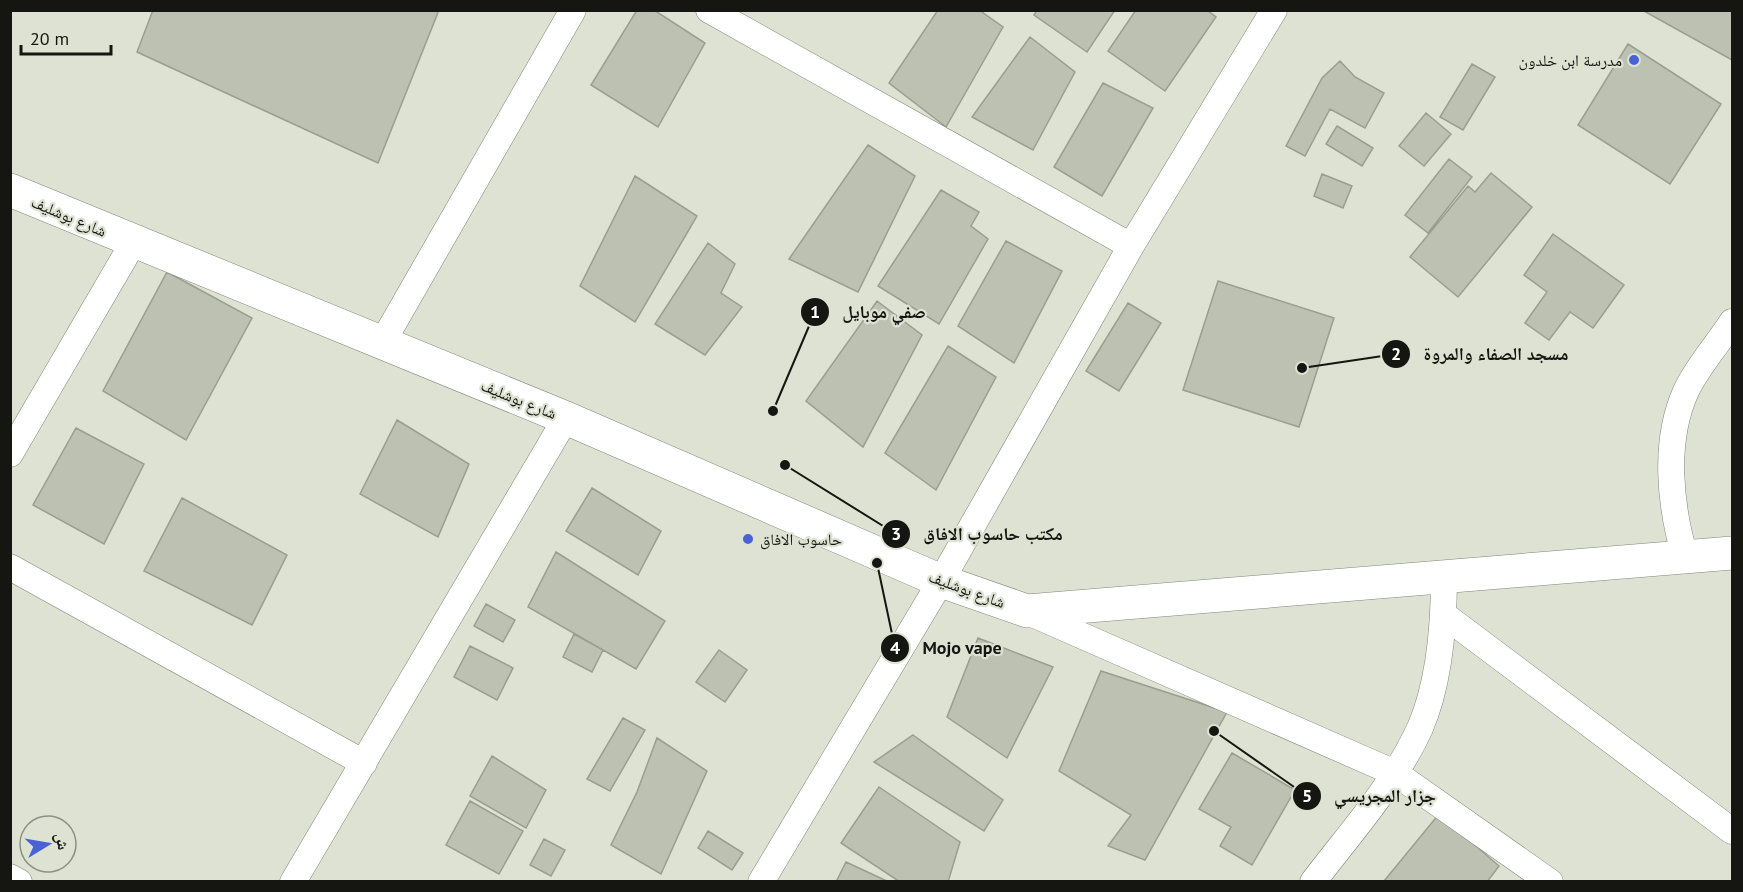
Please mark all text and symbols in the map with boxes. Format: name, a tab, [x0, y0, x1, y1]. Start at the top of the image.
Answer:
scale bar	[21, 18, 111, 56]
text: 20 m	[30, 27, 69, 50]
place label: مدرسة ابن خلدون	[1519, 50, 1622, 71]
marker: مدرسة ابن خلدون	[1627, 53, 1641, 67]
street label: شارع بوشليف	[28, 191, 110, 242]
callout: صفي موبايل	[800, 294, 937, 330]
text: 1	[810, 300, 820, 323]
text: صفي موبايل	[842, 300, 926, 326]
callout: مسجد الصفاء والمروة	[1381, 336, 1580, 372]
text: 2	[1391, 342, 1401, 365]
text: مسجد الصفاء والمروة	[1424, 342, 1568, 365]
street label: شارع بوشليف	[478, 375, 560, 424]
callout: مكتب حاسوب الافاق	[881, 516, 1074, 552]
text: 3	[891, 522, 901, 545]
text: مكتب حاسوب الافاق	[923, 522, 1063, 545]
place label: حاسوب الافاق	[760, 529, 842, 550]
marker: حاسوب الافاق	[741, 532, 755, 546]
street label: شارع بوشليف	[926, 566, 1008, 613]
callout: Mojo vape	[880, 630, 1014, 666]
text: 4	[890, 636, 900, 659]
text: Mojo vape	[922, 636, 1002, 659]
callout: جزار المجريسي	[1292, 778, 1447, 814]
text: 5	[1302, 784, 1312, 807]
text: جزار المجريسي	[1334, 784, 1436, 810]
north arrow	[18, 814, 78, 874]
text: ش	[51, 831, 74, 851]

